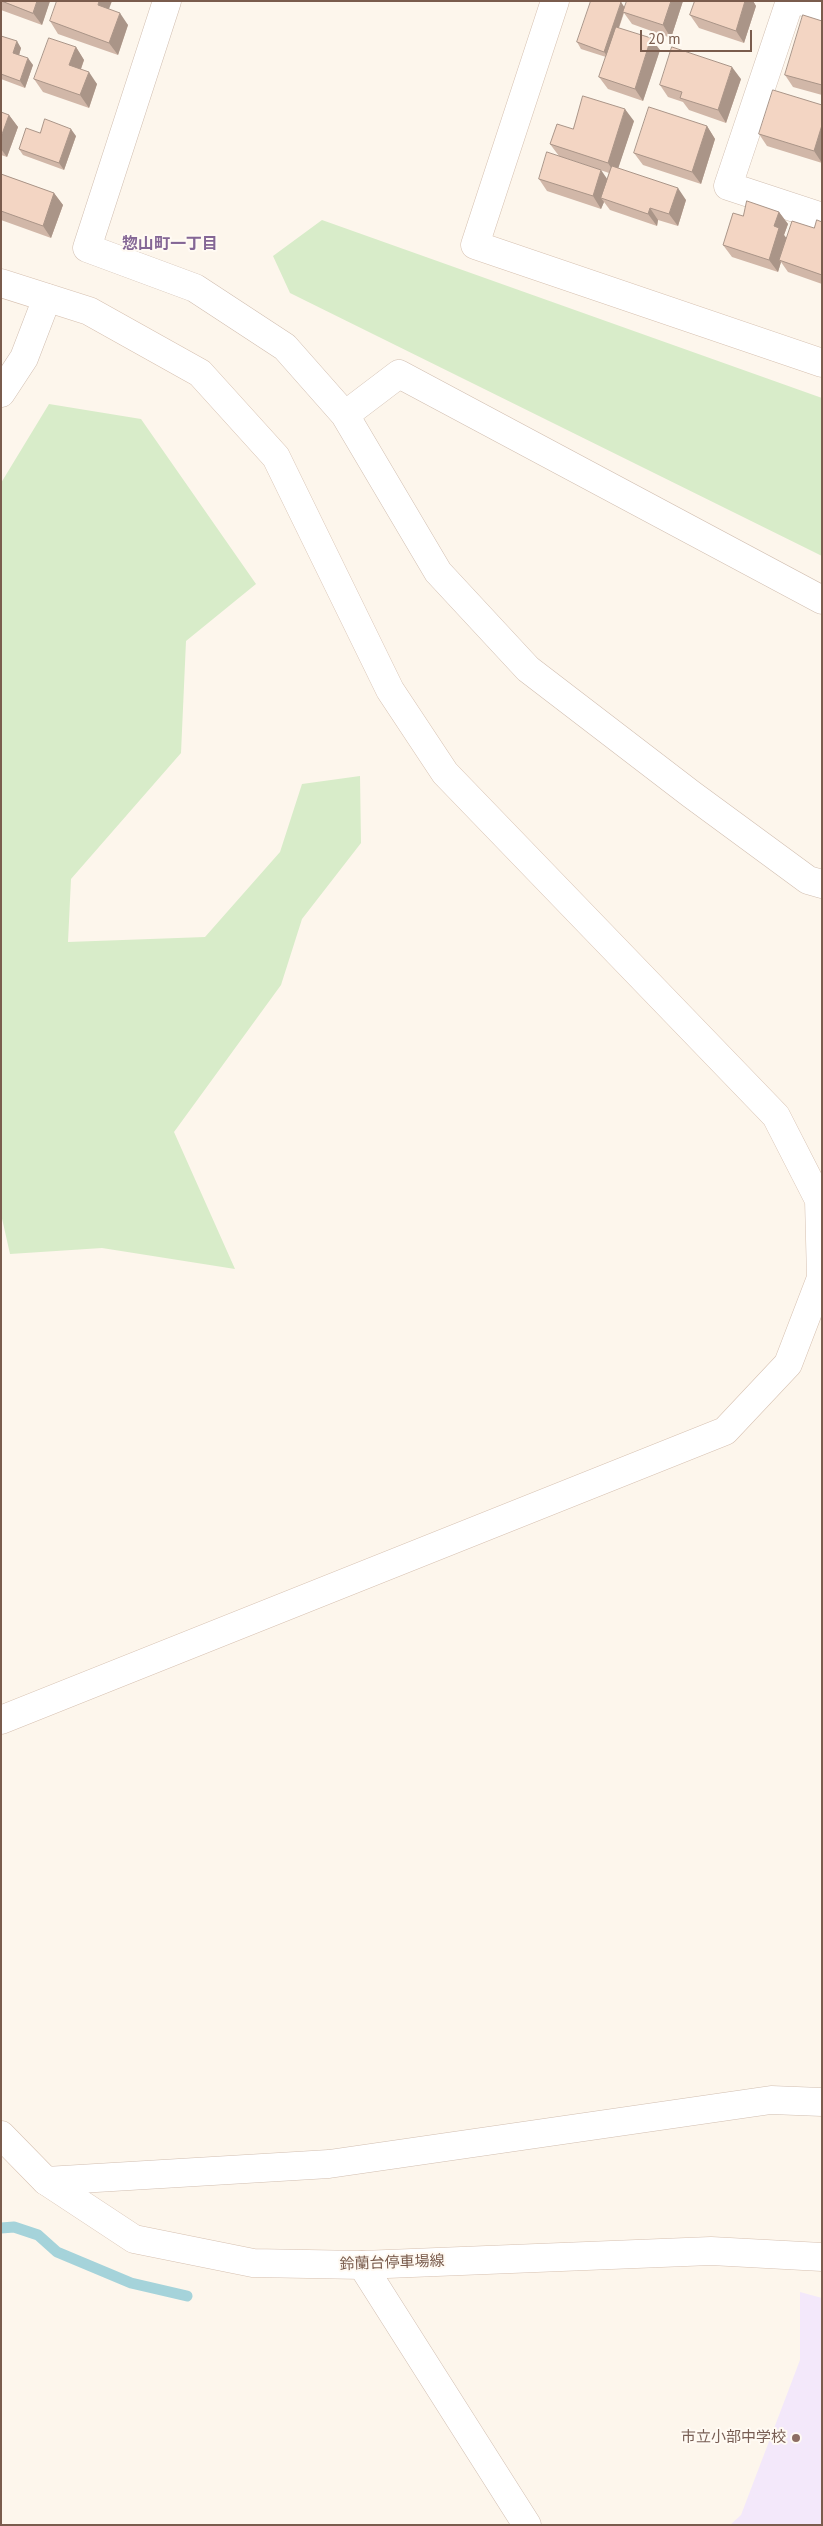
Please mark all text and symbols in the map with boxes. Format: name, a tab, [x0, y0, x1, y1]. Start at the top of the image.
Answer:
scale bar	[643, 20, 756, 52]
text: 20 m	[648, 29, 681, 48]
district label: 惣山町一丁目	[122, 234, 218, 254]
street label: 鈴蘭台停車場線	[339, 2252, 445, 2274]
place label: 市立小部中学校	[681, 2429, 786, 2447]
marker: 市立小部中学校	[790, 2432, 802, 2444]

